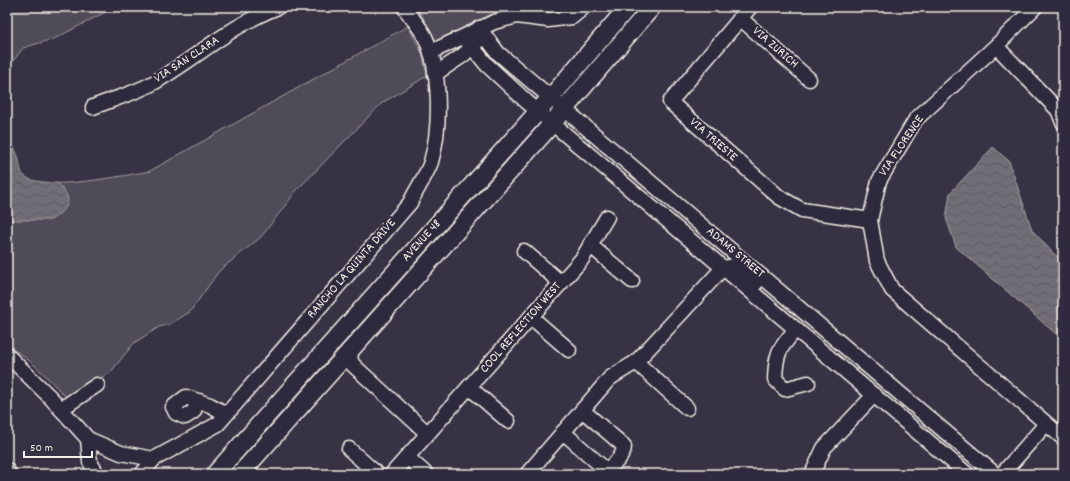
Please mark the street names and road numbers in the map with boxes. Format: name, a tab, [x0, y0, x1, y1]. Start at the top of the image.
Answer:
street label: VIA ZURICH	[748, 23, 802, 73]
street label: VIA SAN CLARA	[150, 32, 224, 88]
street label: VIA FLORENCE	[875, 112, 929, 180]
street label: VIA TRIESTE	[685, 114, 741, 166]
street label: RANCHO LA QUINTA DRIVE	[303, 215, 401, 323]
street label: AVENUE 48	[398, 216, 446, 266]
street label: ADAMS STREET	[702, 223, 768, 283]
street label: COOL REFLECTION WEST	[476, 278, 566, 378]

